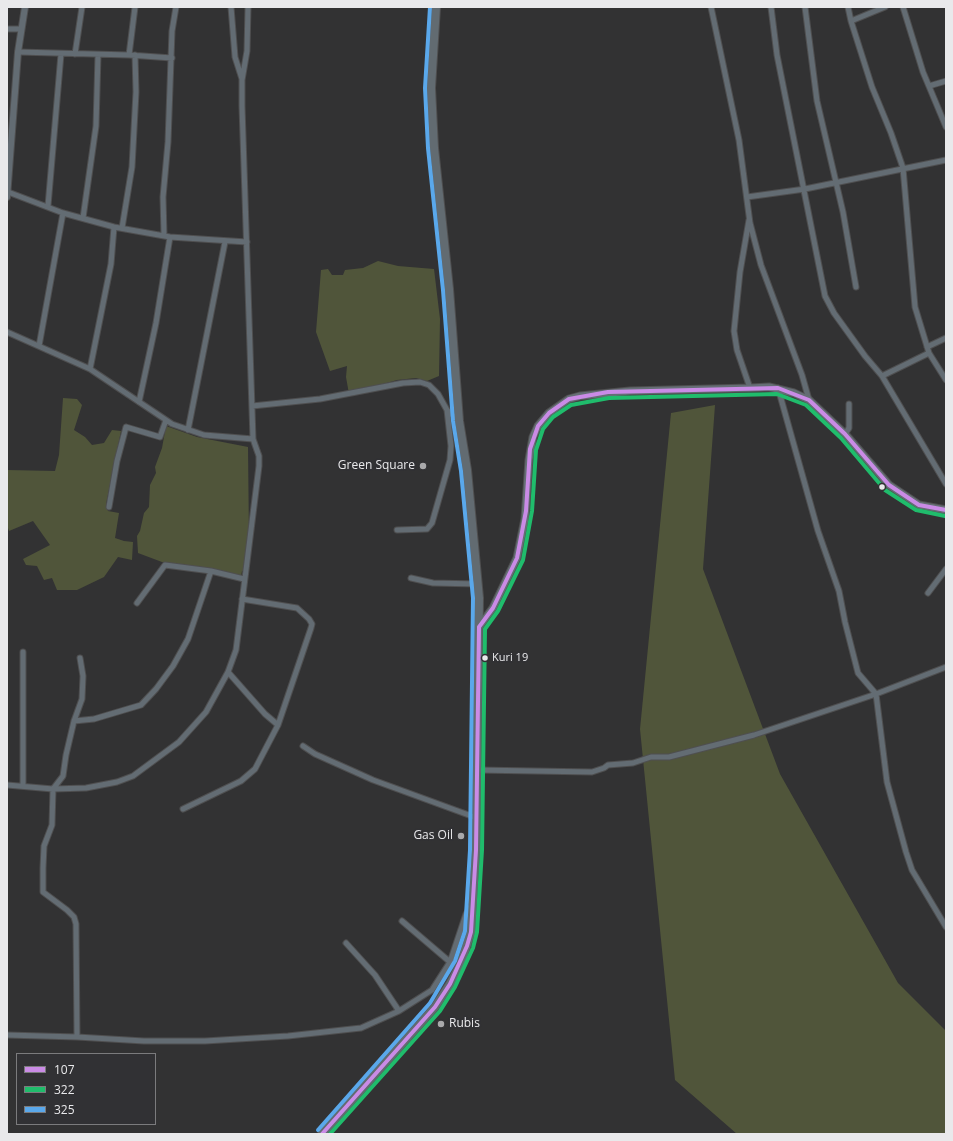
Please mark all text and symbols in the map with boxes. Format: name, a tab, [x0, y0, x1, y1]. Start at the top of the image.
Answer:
place label: Green Square	[338, 459, 415, 473]
marker: Green Square	[418, 461, 428, 471]
unlabelled marker	[877, 482, 887, 492]
place label: Kuri 19	[492, 651, 528, 665]
marker: Kuri 19	[480, 653, 490, 663]
place label: Gas Oil	[413, 829, 453, 843]
marker: Gas Oil	[456, 831, 466, 841]
place label: Rubis	[449, 1017, 480, 1031]
marker: Rubis	[436, 1019, 446, 1029]
legend	[16, 1053, 156, 1125]
text: 107	[54, 1061, 75, 1078]
text: 322	[54, 1081, 75, 1098]
text: 325	[54, 1101, 75, 1118]

